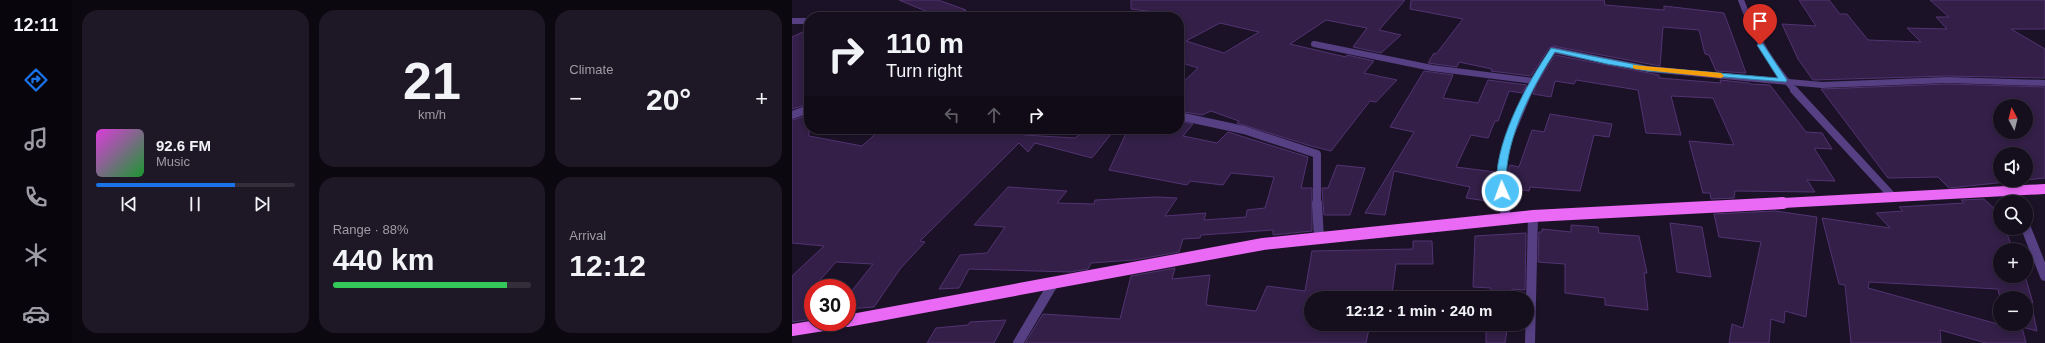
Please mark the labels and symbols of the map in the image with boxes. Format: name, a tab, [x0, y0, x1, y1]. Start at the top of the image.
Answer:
pin	[1743, 4, 1777, 45]
north arrow	[1993, 99, 2033, 139]
position arrow	[1481, 170, 1523, 212]
speed limit sign: 30	[804, 279, 856, 331]

